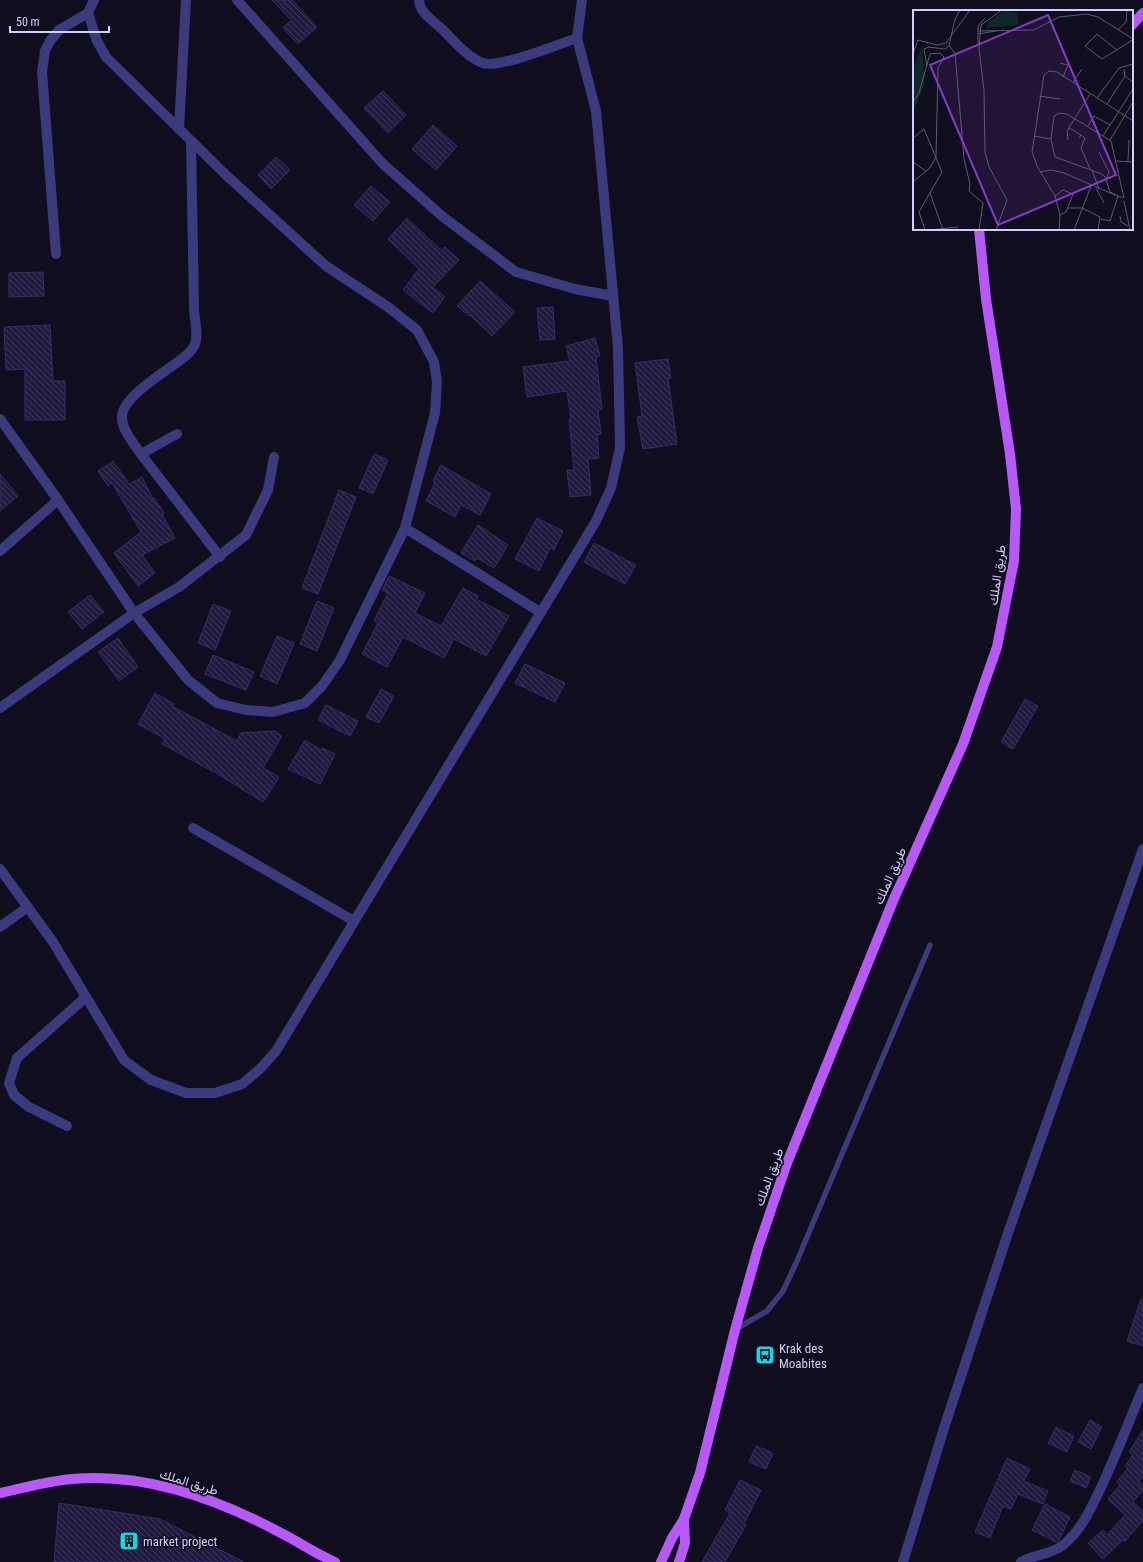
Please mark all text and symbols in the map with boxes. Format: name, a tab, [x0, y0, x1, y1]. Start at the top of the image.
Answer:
scale bar	[10, 8, 109, 34]
inset map	[913, 10, 1133, 230]
text: 50 m	[16, 15, 40, 29]
street label: طريق الملك	[985, 544, 1010, 606]
street label: طريق الملك	[871, 845, 910, 907]
street label: طريق الملك	[752, 1146, 787, 1208]
place label: Krak des Moabites	[779, 1341, 827, 1371]
bus stop icon: Krak des Moabites	[754, 1344, 776, 1366]
street label: طريق الملك	[157, 1466, 220, 1499]
building icon: market project	[118, 1530, 140, 1552]
place label: market project	[143, 1534, 217, 1549]

